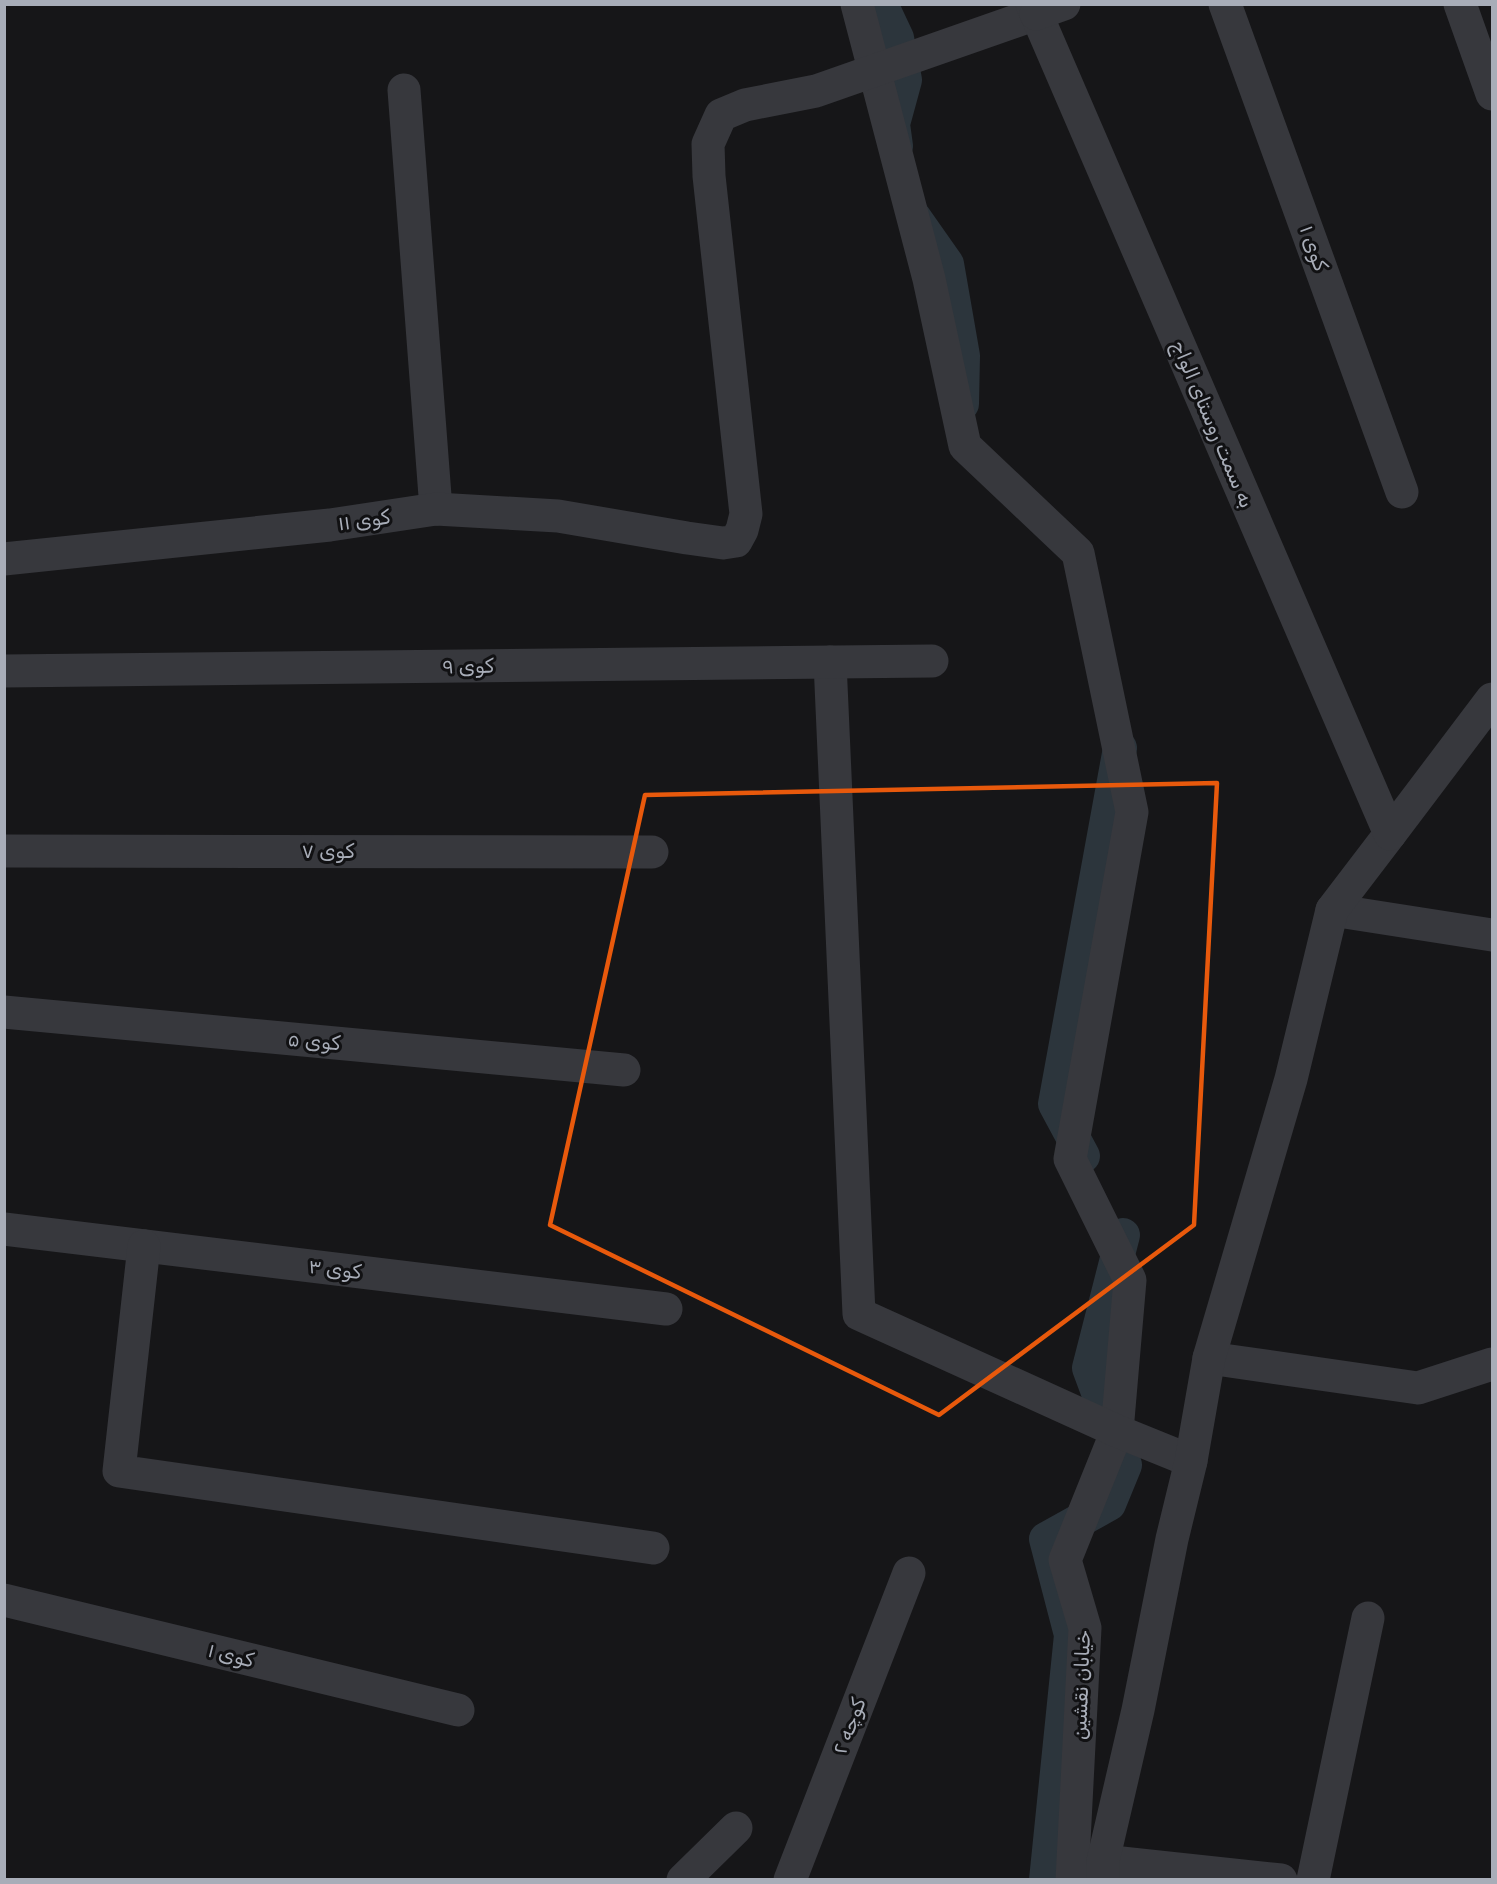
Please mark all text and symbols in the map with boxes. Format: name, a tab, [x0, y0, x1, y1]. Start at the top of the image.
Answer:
street label: کوی ۱	[1295, 222, 1333, 274]
street label: به سمت روستای الواج	[1165, 337, 1259, 512]
street label: کوی ۱۱	[336, 504, 392, 536]
street label: کوی ۹	[442, 654, 494, 678]
street label: کوی ۷	[302, 839, 354, 863]
street label: کوی ۵	[287, 1027, 341, 1055]
street label: کوی ۳	[307, 1254, 363, 1284]
street label: خیابان نقشین	[1067, 1630, 1095, 1740]
street label: کوی ۱	[206, 1638, 256, 1672]
street label: کوچه ۲	[827, 1694, 871, 1758]

